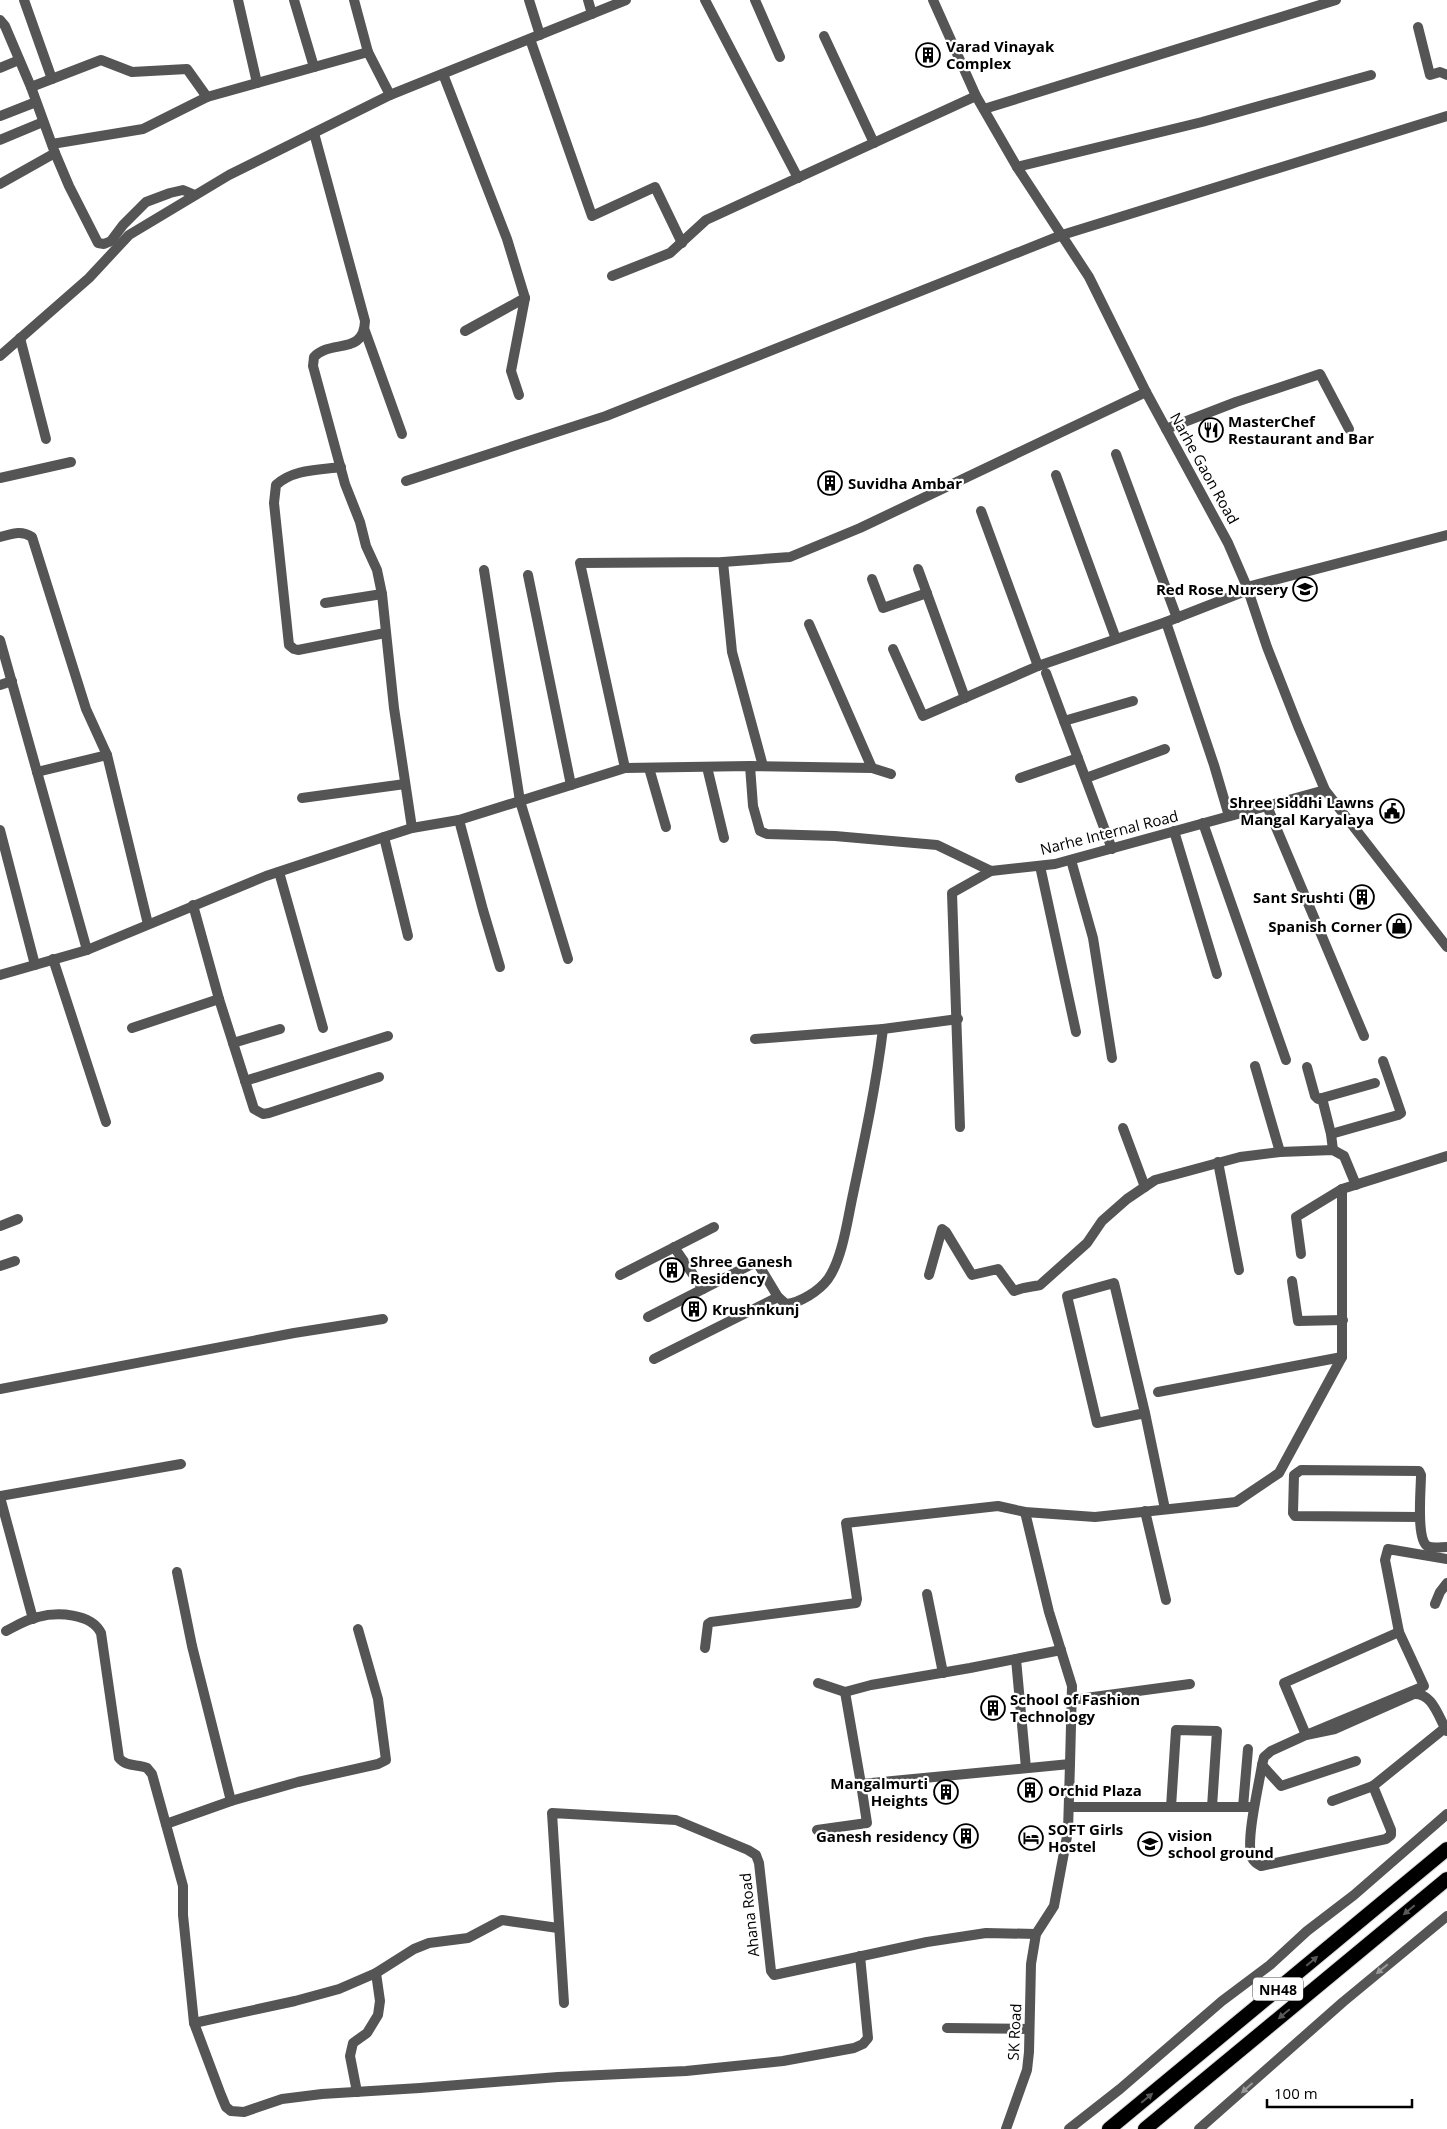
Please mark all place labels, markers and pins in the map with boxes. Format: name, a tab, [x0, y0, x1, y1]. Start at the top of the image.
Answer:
place label: Varad Vinayak Complex	[946, 36, 1055, 73]
building icon: Varad Vinayak Complex	[915, 42, 941, 68]
place label: MasterChef Restaurant and Bar	[1228, 411, 1374, 448]
restaurant icon: MasterChef Restaurant and Bar	[1198, 417, 1224, 443]
building icon: Suvidha Ambar	[817, 470, 843, 496]
place label: Suvidha Ambar	[848, 473, 962, 493]
school or university icon: Red Rose Nursery	[1292, 576, 1318, 602]
place label: Red Rose Nursery	[1156, 579, 1288, 599]
place label: Shree Siddhi Lawns Mangal Karyalaya	[1230, 792, 1374, 829]
public building icon: Shree Siddhi Lawns Mangal Karyalaya	[1379, 798, 1405, 824]
building icon: Sant Srushti	[1349, 884, 1375, 910]
place label: Sant Srushti	[1253, 887, 1344, 907]
shop icon: Spanish Corner	[1386, 913, 1412, 939]
place label: Spanish Corner	[1268, 916, 1382, 936]
place label: Shree Ganesh Residency	[690, 1251, 793, 1288]
building icon: Shree Ganesh Residency	[659, 1257, 685, 1283]
building icon: Krushnkunj	[681, 1296, 707, 1322]
place label: Krushnkunj	[712, 1299, 799, 1319]
place label: School of Fashion Technology	[1010, 1689, 1140, 1726]
building icon: School of Fashion Technology	[980, 1695, 1006, 1721]
place label: Mangalmurti Heights	[830, 1773, 928, 1810]
building icon: Orchid Plaza	[1017, 1777, 1043, 1803]
building icon: Mangalmurti Heights	[933, 1779, 959, 1805]
place label: Orchid Plaza	[1048, 1780, 1142, 1800]
place label: SOFT Girls Hostel	[1048, 1819, 1123, 1856]
building icon: Ganesh residency	[953, 1823, 979, 1849]
hotel icon: SOFT Girls Hostel	[1018, 1825, 1044, 1851]
place label: vision school ground	[1168, 1825, 1274, 1862]
place label: Ganesh residency	[816, 1826, 948, 1846]
school or university icon: vision school ground	[1137, 1831, 1163, 1857]

